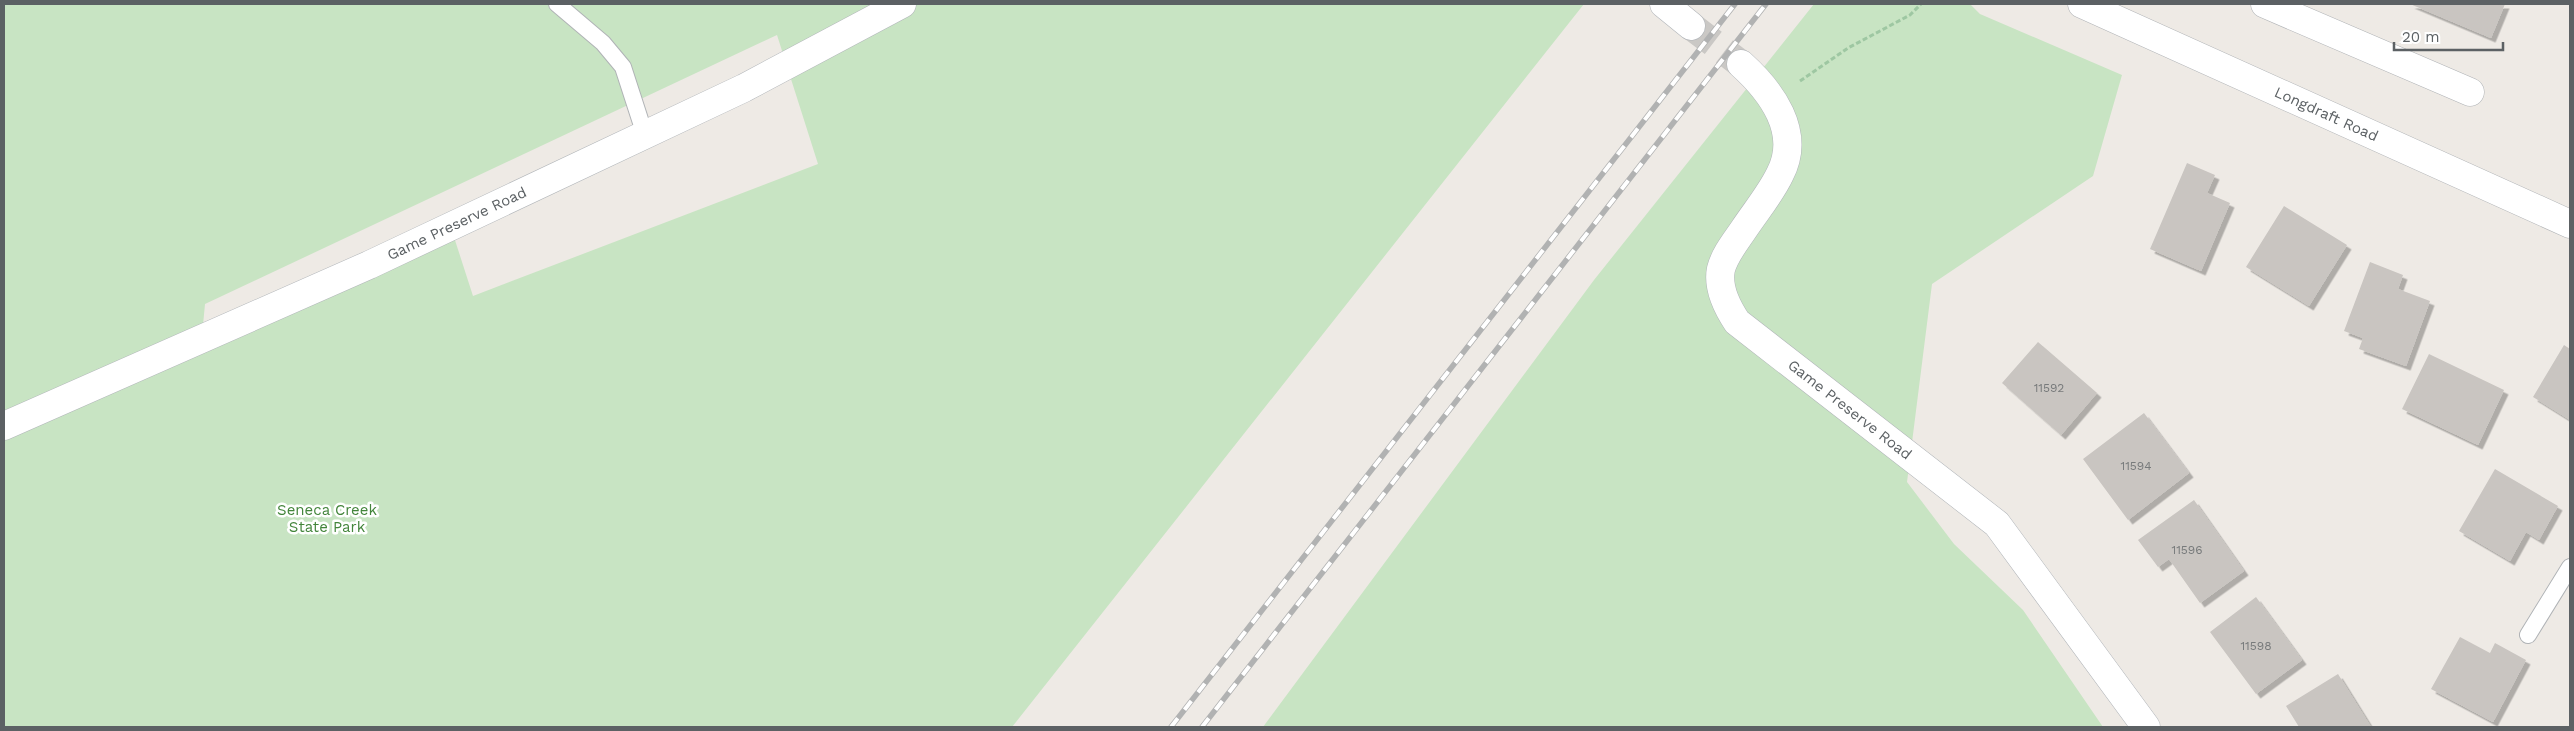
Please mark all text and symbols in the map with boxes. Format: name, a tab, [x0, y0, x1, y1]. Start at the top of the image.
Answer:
scale bar	[2394, 20, 2503, 52]
text: 20 m	[2402, 28, 2440, 46]
street label: Longdraft Road	[2272, 83, 2381, 145]
street label: Game Preserve Road	[384, 183, 529, 264]
street label: Game Preserve Road	[1784, 356, 1915, 463]
house number: 11592	[2034, 381, 2064, 395]
house number: 11594	[2120, 459, 2152, 473]
park label: Seneca Creek State Park	[277, 501, 377, 536]
house number: 11596	[2171, 543, 2203, 557]
house number: 11598	[2240, 639, 2272, 653]

